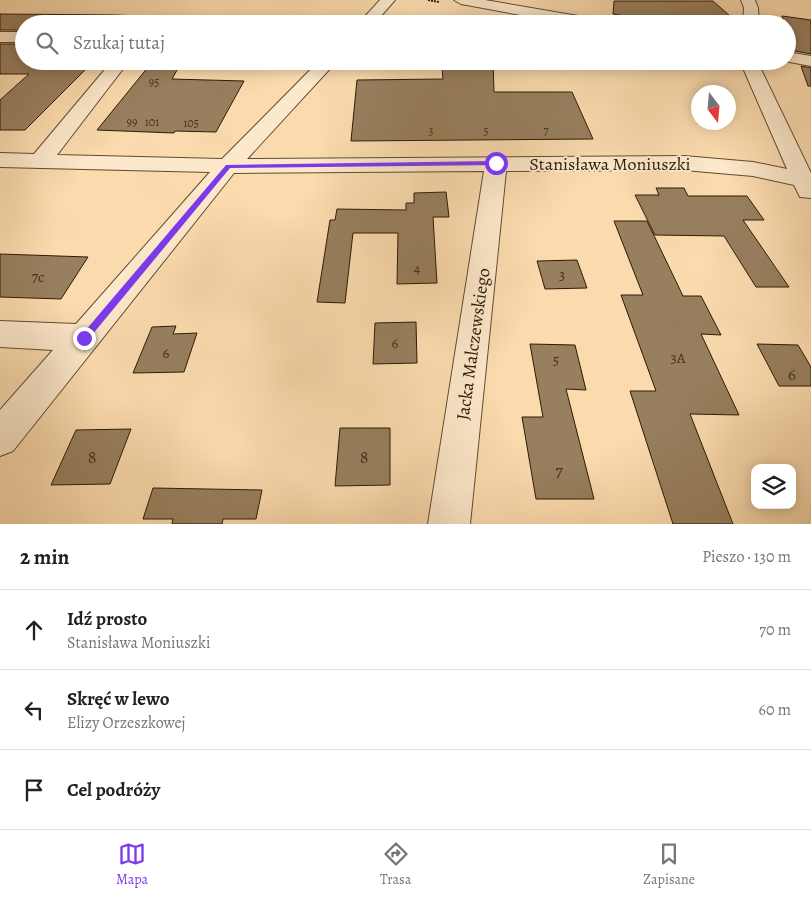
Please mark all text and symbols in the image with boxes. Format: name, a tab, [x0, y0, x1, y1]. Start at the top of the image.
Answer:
search box	[15, 15, 796, 70]
icon: search	[33, 29, 61, 57]
text: Szukaj tutaj	[73, 30, 165, 56]
house number: 95	[149, 74, 159, 90]
north arrow	[691, 85, 736, 130]
house number: 99	[127, 114, 137, 130]
house number: 101	[145, 114, 159, 130]
house number: 105	[183, 115, 199, 131]
house number: 7	[543, 122, 549, 138]
house number: 3	[429, 123, 434, 139]
house number: 5	[483, 123, 489, 139]
route start	[485, 152, 508, 175]
street label: Stanisława Moniuszki	[529, 152, 691, 176]
house number: 4	[414, 258, 421, 278]
house number: 3	[559, 265, 565, 285]
street label: Jacka Malczewskiego	[450, 266, 496, 422]
house number: 7c	[32, 267, 44, 287]
route end	[73, 327, 96, 350]
house number: 6	[392, 333, 399, 353]
house number: 6	[163, 343, 170, 363]
house number: 3A	[670, 348, 686, 368]
house number: 5	[553, 350, 559, 370]
house number: 6	[788, 362, 796, 386]
house number: 8	[88, 445, 96, 469]
house number: 8	[360, 445, 368, 469]
house number: 7	[555, 458, 563, 482]
map controls	[751, 464, 796, 509]
button: layers	[751, 464, 796, 509]
text: 2 min	[20, 543, 69, 571]
text: Pieszo · 130 m	[702, 546, 791, 568]
text: Idź prosto	[67, 606, 147, 632]
icon: ahead	[20, 616, 48, 644]
text: 70 m	[759, 619, 791, 641]
text: Stanisława Moniuszki	[67, 632, 210, 654]
text: Skręć w lewo	[67, 686, 170, 712]
icon: left	[20, 696, 48, 724]
text: 60 m	[759, 699, 791, 721]
text: Elizy Orzeszkowej	[67, 712, 186, 734]
icon: arrive	[20, 776, 48, 804]
text: Cel podróży	[67, 777, 160, 803]
tab: Mapa	[116, 840, 148, 889]
tab: Trasa	[380, 840, 411, 889]
tab: Zapisane	[643, 840, 695, 889]

